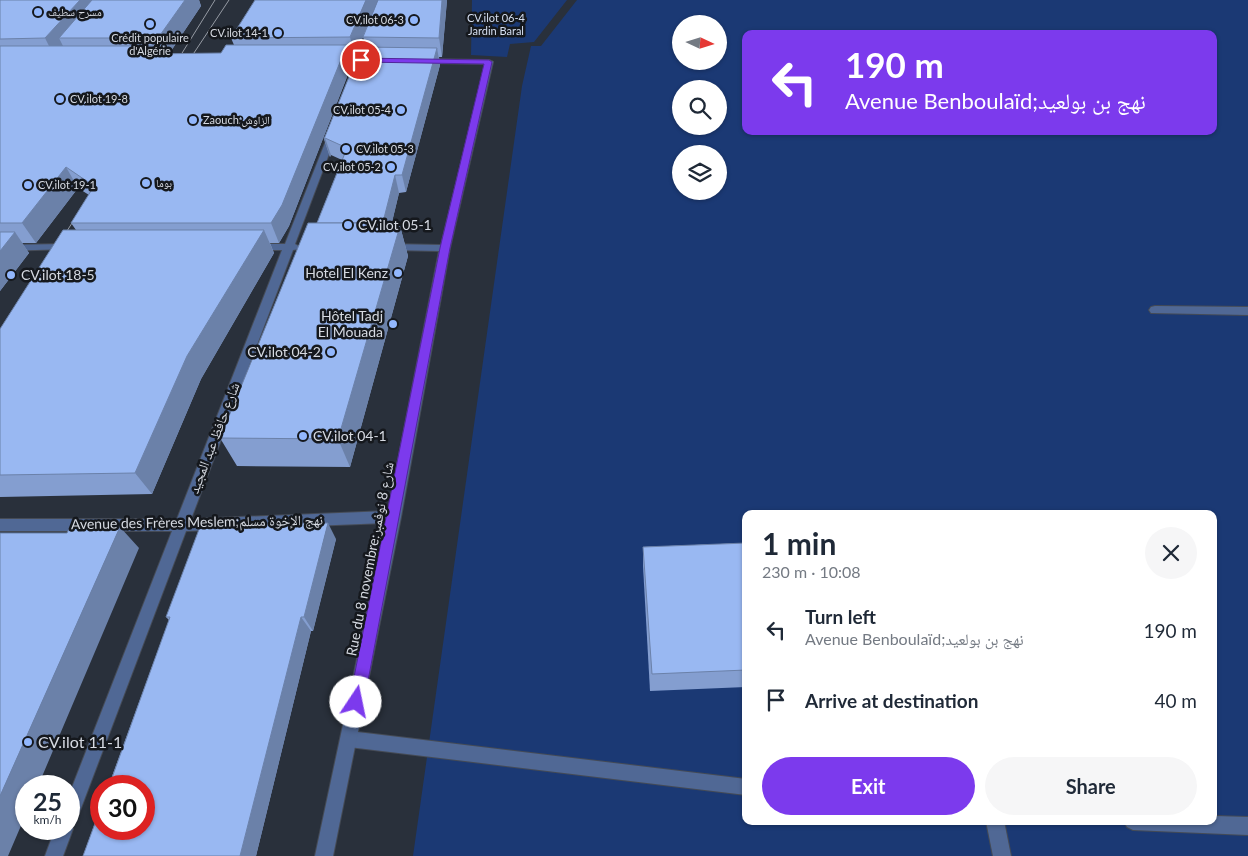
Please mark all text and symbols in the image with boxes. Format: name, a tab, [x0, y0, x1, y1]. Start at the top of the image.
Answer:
place label: مسرح سطيف	[48, 5, 102, 19]
marker: مسرح سطيف	[32, 6, 44, 18]
park label: CV.ilot 06-4 Jardin Baral	[467, 11, 526, 37]
place label: CV.ilot 06-3	[346, 13, 404, 26]
marker: CV.ilot 06-3	[408, 14, 420, 26]
north arrow	[672, 15, 728, 70]
map controls	[672, 15, 727, 200]
marker: Crédit populaire d'Algérie	[144, 18, 156, 30]
place label: CV.ilot 14-1	[210, 26, 268, 39]
marker: CV.ilot 14-1	[272, 27, 284, 39]
place label: Crédit populaire d'Algérie	[111, 31, 189, 57]
pin	[340, 39, 382, 81]
text: 190 m	[845, 43, 944, 85]
icon: arrive	[347, 46, 375, 74]
icon: left	[762, 50, 827, 115]
button: search	[672, 80, 727, 135]
text: Avenue Benboulaïd;نهج بن بولعيد	[845, 87, 1146, 114]
place label: CV.ilot 19-8	[70, 92, 128, 105]
marker: CV.ilot 19-8	[54, 93, 66, 105]
place label: CV.ilot 05-4	[333, 103, 392, 116]
marker: CV.ilot 05-4	[395, 104, 407, 116]
place label: Zaouch:الزاوش	[203, 113, 270, 127]
marker: Zaouch:الزاوش	[187, 114, 199, 126]
place label: CV.ilot 05-3	[356, 142, 414, 155]
marker: CV.ilot 05-3	[340, 143, 352, 155]
button: layers	[672, 145, 727, 200]
place label: CV.ilot 05-2	[323, 160, 381, 173]
marker: CV.ilot 05-2	[385, 161, 397, 173]
place label: بوما	[156, 176, 172, 189]
marker: بوما	[140, 177, 152, 189]
place label: CV.ilot 19-1	[38, 178, 96, 191]
marker: CV.ilot 19-1	[22, 179, 34, 191]
place label: CV.ilot 05-1	[358, 216, 432, 233]
marker: CV.ilot 05-1	[342, 219, 354, 231]
place label: Hotel El Kenz	[305, 264, 388, 281]
place label: CV.ilot 18-5	[21, 266, 95, 283]
marker: Hotel El Kenz	[392, 267, 404, 279]
marker: CV.ilot 18-5	[5, 269, 17, 281]
place label: Hôtel Tadj El Mouada	[318, 307, 383, 340]
marker: Hôtel Tadj El Mouada	[387, 318, 399, 330]
place label: CV.ilot 04-2	[247, 343, 321, 360]
marker: CV.ilot 04-2	[325, 346, 337, 358]
street label: شارع حافظ عبد المجيد	[185, 380, 244, 496]
place label: CV.ilot 04-1	[313, 427, 387, 444]
marker: CV.ilot 04-1	[297, 430, 309, 442]
street label: Rue du 8 novembre;شارع 8 نوفمبر	[342, 461, 399, 658]
street label: Avenue des Frères Meslem;نهج الإخوة مسلم	[71, 511, 323, 534]
text: 1 min	[762, 525, 836, 561]
button: close	[1145, 527, 1197, 579]
text: 230 m · 10:08	[762, 562, 861, 581]
text: Turn left	[805, 605, 876, 628]
icon: left	[762, 616, 790, 644]
text: 190 m	[1143, 619, 1197, 642]
text: Avenue Benboulaïd;نهج بن بولعيد	[805, 629, 1024, 648]
position arrow	[329, 675, 381, 727]
icon: arrive	[762, 686, 790, 714]
text: Arrive at destination	[805, 689, 978, 712]
text: 40 m	[1154, 689, 1197, 712]
place label: CV.ilot 11-1	[38, 732, 122, 751]
marker: CV.ilot 11-1	[22, 736, 34, 748]
button: Exit	[762, 757, 975, 815]
button: Share	[985, 757, 1197, 815]
speed limit sign: 30	[90, 775, 155, 840]
text: 25	[33, 786, 62, 816]
text: km/h	[33, 812, 62, 827]

